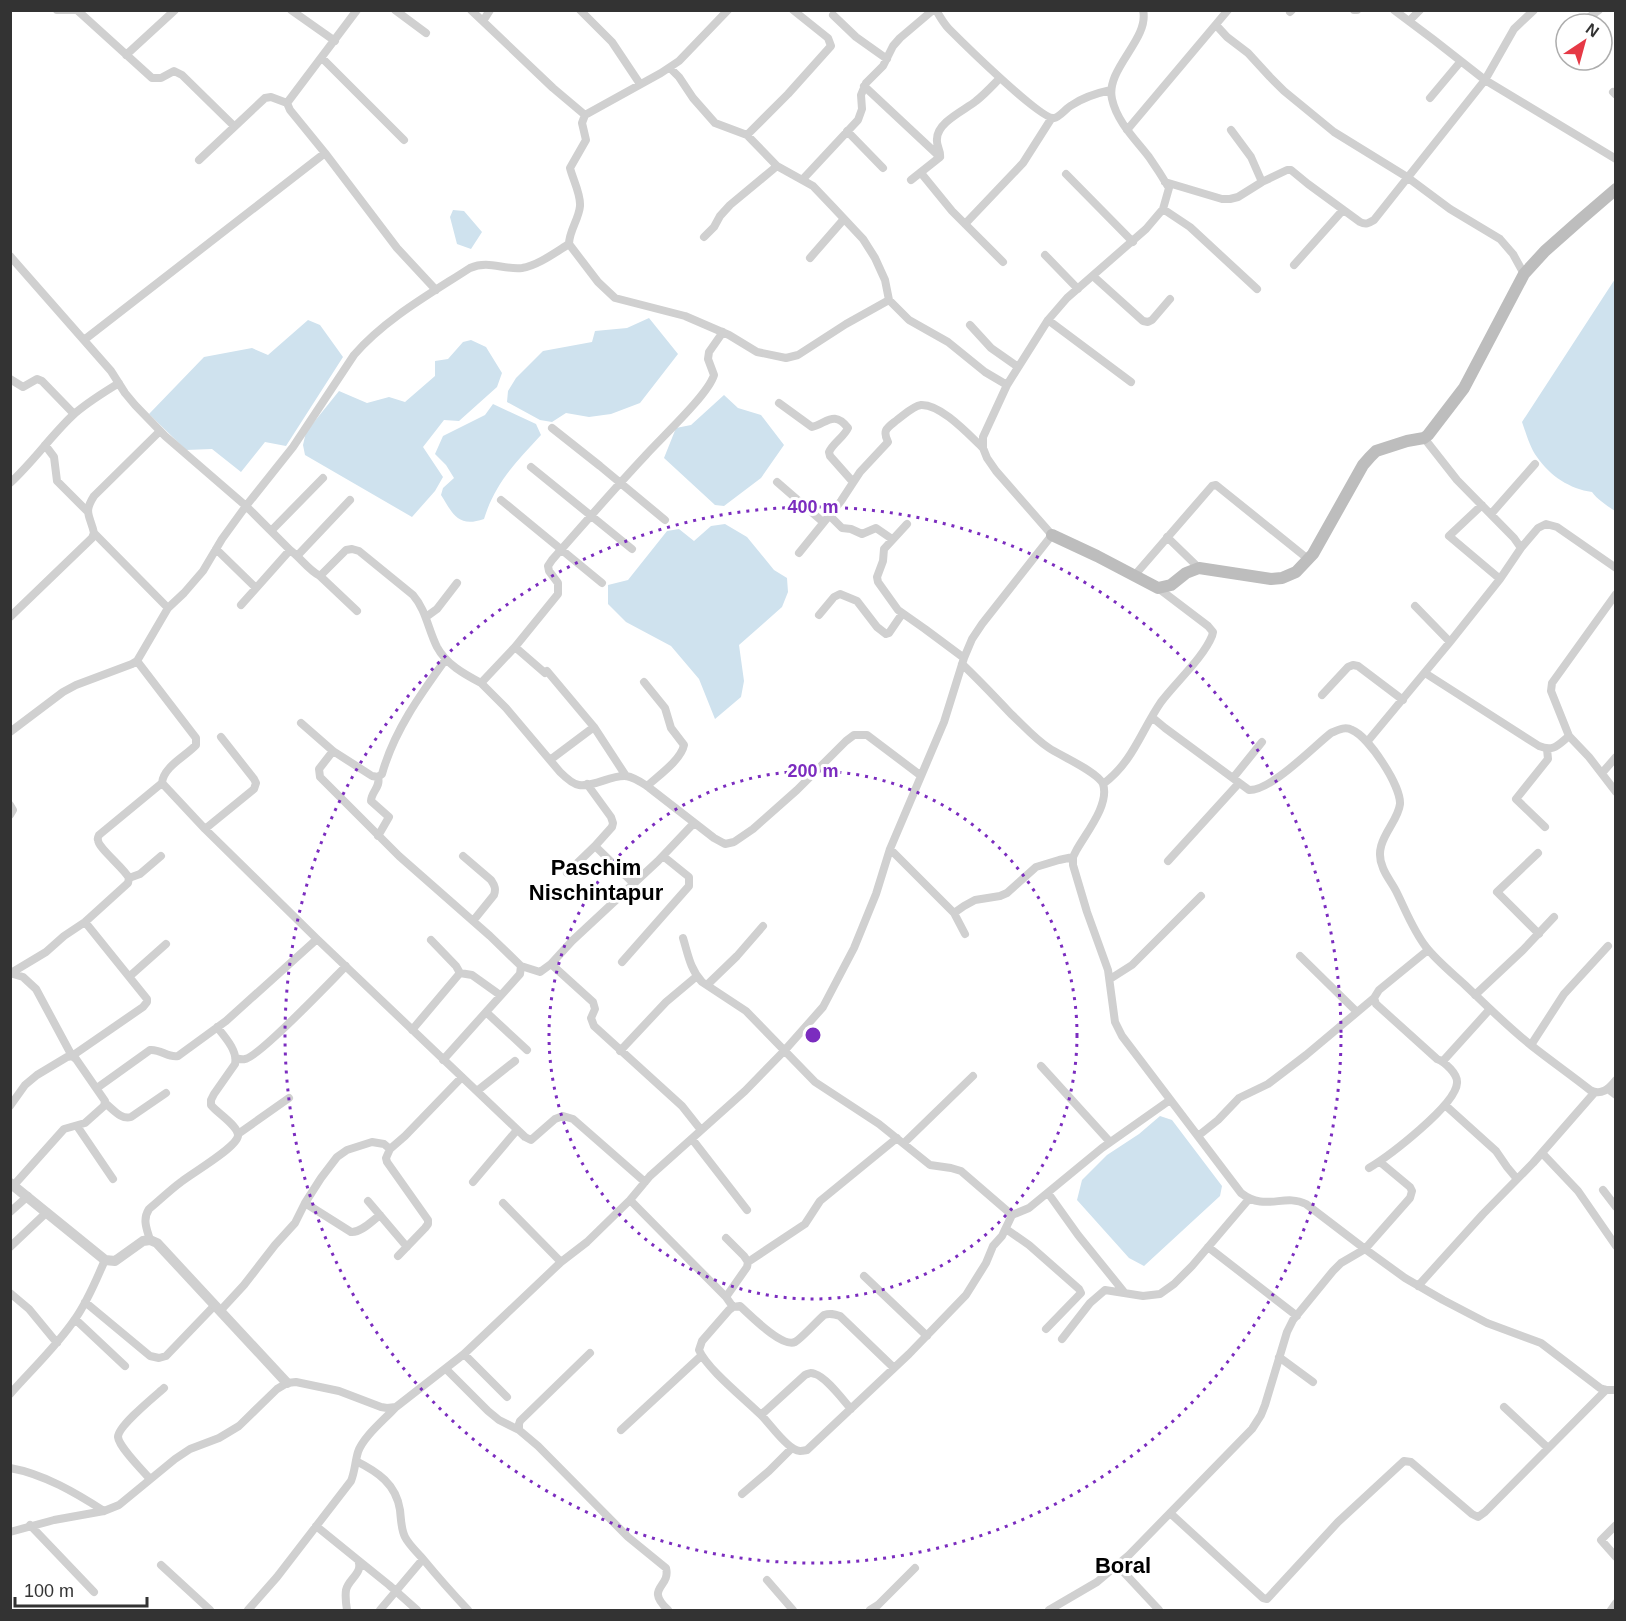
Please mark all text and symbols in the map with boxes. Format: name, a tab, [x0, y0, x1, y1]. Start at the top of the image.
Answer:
north arrow	[1554, 12, 1614, 72]
text: N	[1583, 20, 1602, 41]
text: 400 m	[787, 497, 839, 517]
text: 200 m	[787, 761, 839, 781]
district label: Paschim Nischintapur	[529, 855, 664, 905]
centre of rings	[803, 1025, 823, 1045]
district label: Boral	[1095, 1553, 1151, 1578]
scale bar	[15, 1570, 147, 1608]
text: 100 m	[24, 1581, 74, 1601]

